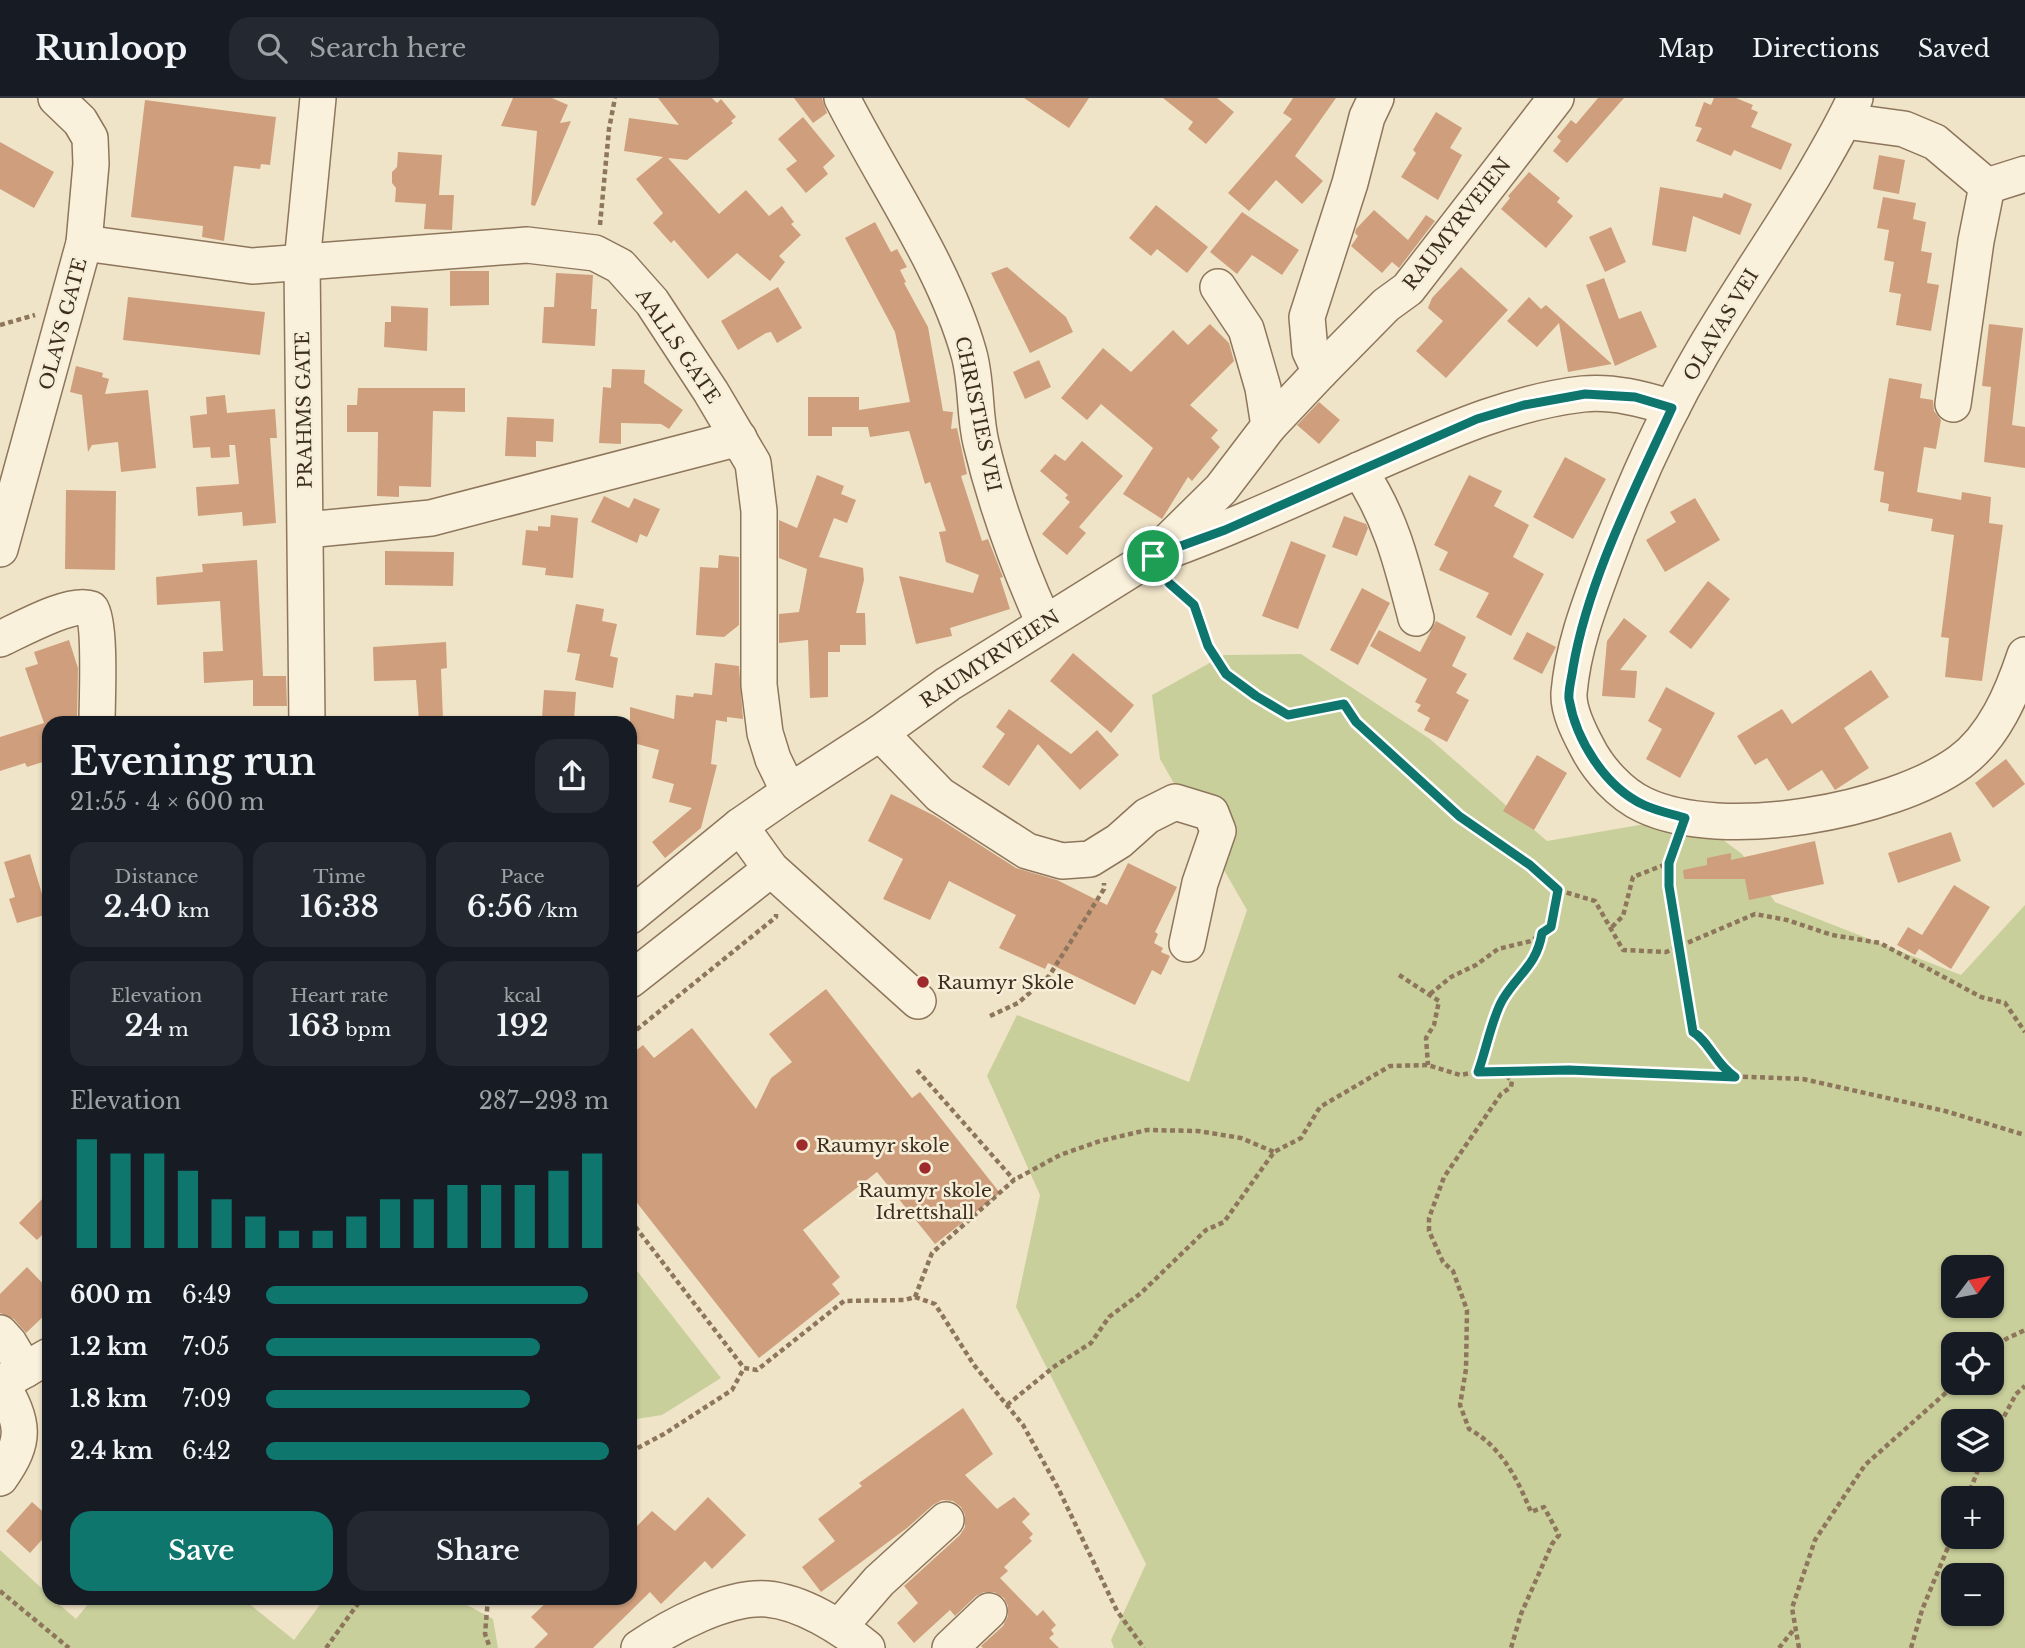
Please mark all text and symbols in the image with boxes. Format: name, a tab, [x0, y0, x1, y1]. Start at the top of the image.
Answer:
search box	[229, 17, 719, 80]
text: Runloop	[35, 28, 187, 69]
icon: search	[253, 29, 291, 67]
text: Search here	[309, 32, 466, 64]
text: Map	[1658, 34, 1714, 63]
text: Directions	[1752, 34, 1880, 63]
text: Saved	[1918, 34, 1990, 63]
street label: RAUMYRVEIEN	[1398, 153, 1516, 295]
street label: OLAVS GATE	[34, 255, 92, 393]
street label: OLAVAS VEI	[1679, 265, 1763, 385]
street label: AALLS GATE	[631, 283, 725, 408]
street label: PRAHMS GATE	[291, 331, 317, 489]
street label: CHRISTIES VEI	[950, 334, 1006, 494]
pin	[1123, 526, 1183, 586]
icon: arrive	[1134, 537, 1172, 575]
street label: RAUMYRVEIEN	[916, 605, 1064, 713]
text: Evening run	[70, 738, 316, 785]
button: share	[535, 739, 609, 813]
text: 21:55 · 4 × 600 m	[70, 788, 264, 816]
text: Distance	[115, 865, 198, 888]
text: Time	[313, 865, 366, 888]
text: Pace	[500, 865, 545, 888]
text: 2.40	[103, 888, 172, 925]
text: 16:38	[300, 888, 379, 925]
text: 6:56	[467, 888, 533, 925]
text: km	[172, 899, 210, 922]
text: /km	[533, 899, 578, 922]
place label: Raumyr Skole	[937, 971, 1074, 994]
marker: Raumyr Skole	[915, 974, 931, 990]
text: Elevation	[111, 984, 202, 1007]
text: Heart rate	[291, 984, 388, 1007]
text: kcal	[504, 984, 541, 1007]
text: 24	[124, 1007, 163, 1044]
text: 163	[288, 1007, 340, 1044]
text: 192	[496, 1007, 549, 1044]
text: m	[163, 1018, 189, 1041]
text: bpm	[340, 1018, 391, 1041]
text: Elevation	[70, 1087, 181, 1115]
text: 287–293 m	[479, 1087, 609, 1115]
place label: Raumyr skole	[816, 1134, 950, 1157]
marker: Raumyr skole	[794, 1137, 810, 1153]
marker: Raumyr skole Idrettshall	[917, 1160, 933, 1176]
place label: Raumyr skole Idrettshall	[858, 1179, 992, 1224]
north arrow	[1941, 1255, 2004, 1318]
map controls	[1941, 1255, 2004, 1626]
text: 600 m	[70, 1281, 152, 1309]
text: 6:49	[182, 1281, 232, 1309]
button: locate	[1941, 1332, 2004, 1395]
text: 1.2 km	[70, 1333, 148, 1361]
text: 7:05	[182, 1333, 230, 1361]
text: 1.8 km	[70, 1385, 147, 1413]
text: 7:09	[182, 1385, 231, 1413]
button: layers	[1941, 1409, 2004, 1472]
text: 2.4 km	[70, 1437, 153, 1465]
text: 6:42	[182, 1437, 231, 1465]
button: +	[1941, 1486, 2004, 1549]
button: Save	[70, 1511, 333, 1591]
button: Share	[347, 1511, 609, 1591]
button: −	[1941, 1563, 2004, 1626]

